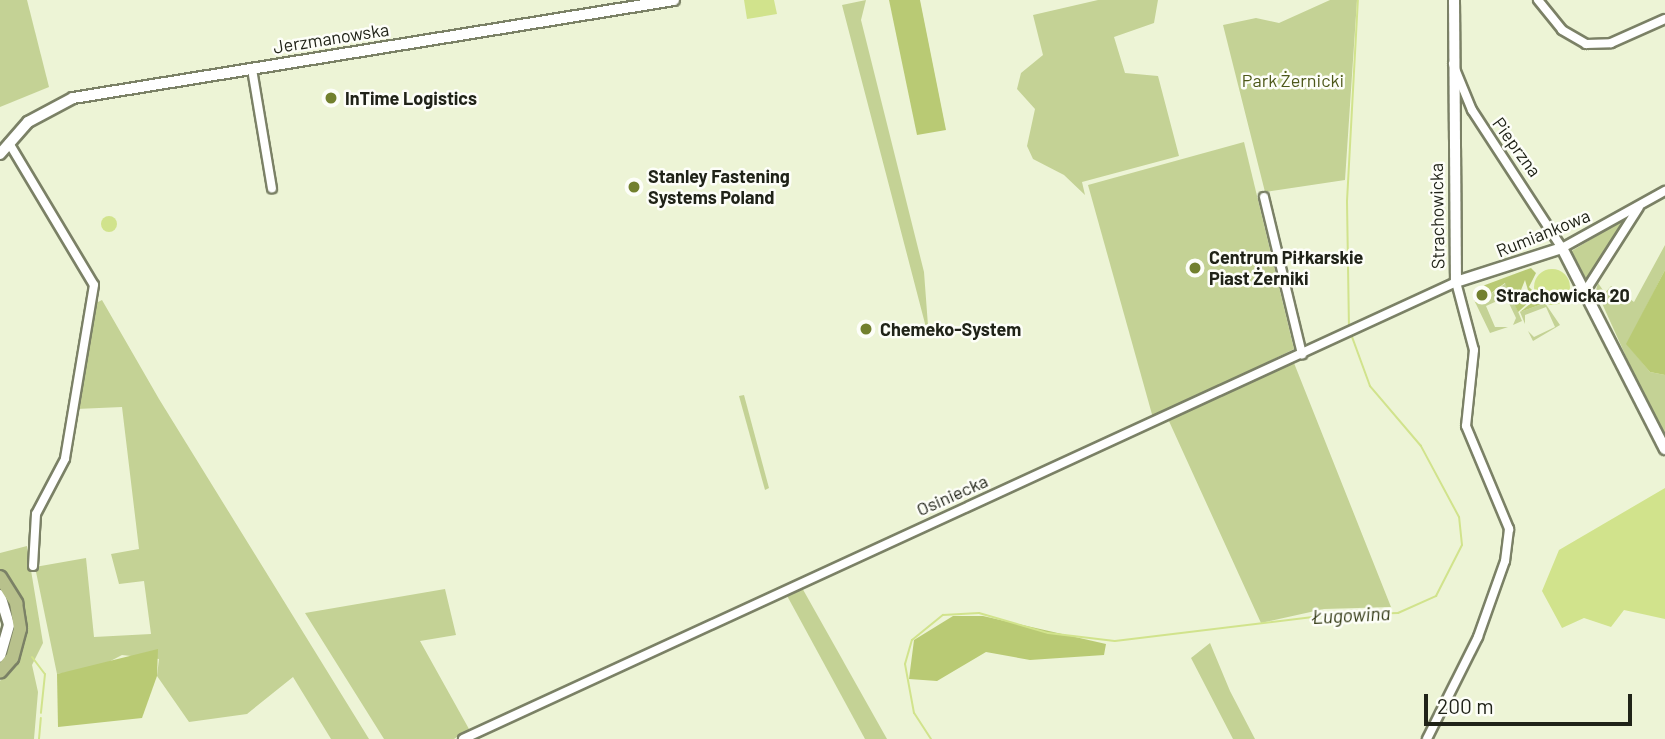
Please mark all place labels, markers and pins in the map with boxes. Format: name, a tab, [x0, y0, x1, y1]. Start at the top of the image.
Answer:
place label: InTime Logistics	[345, 87, 477, 109]
marker: InTime Logistics	[323, 90, 339, 106]
place label: Stanley Fastening Systems Poland	[648, 166, 790, 208]
marker: Stanley Fastening Systems Poland	[626, 179, 642, 195]
place label: Centrum Piłkarskie Piast Żerniki	[1209, 247, 1363, 290]
marker: Centrum Piłkarskie Piast Żerniki	[1187, 260, 1203, 276]
place label: Strachowicka 20	[1496, 284, 1630, 306]
marker: Strachowicka 20	[1474, 287, 1490, 303]
place label: Chemeko-System	[880, 318, 1021, 340]
marker: Chemeko-System	[858, 321, 874, 337]

